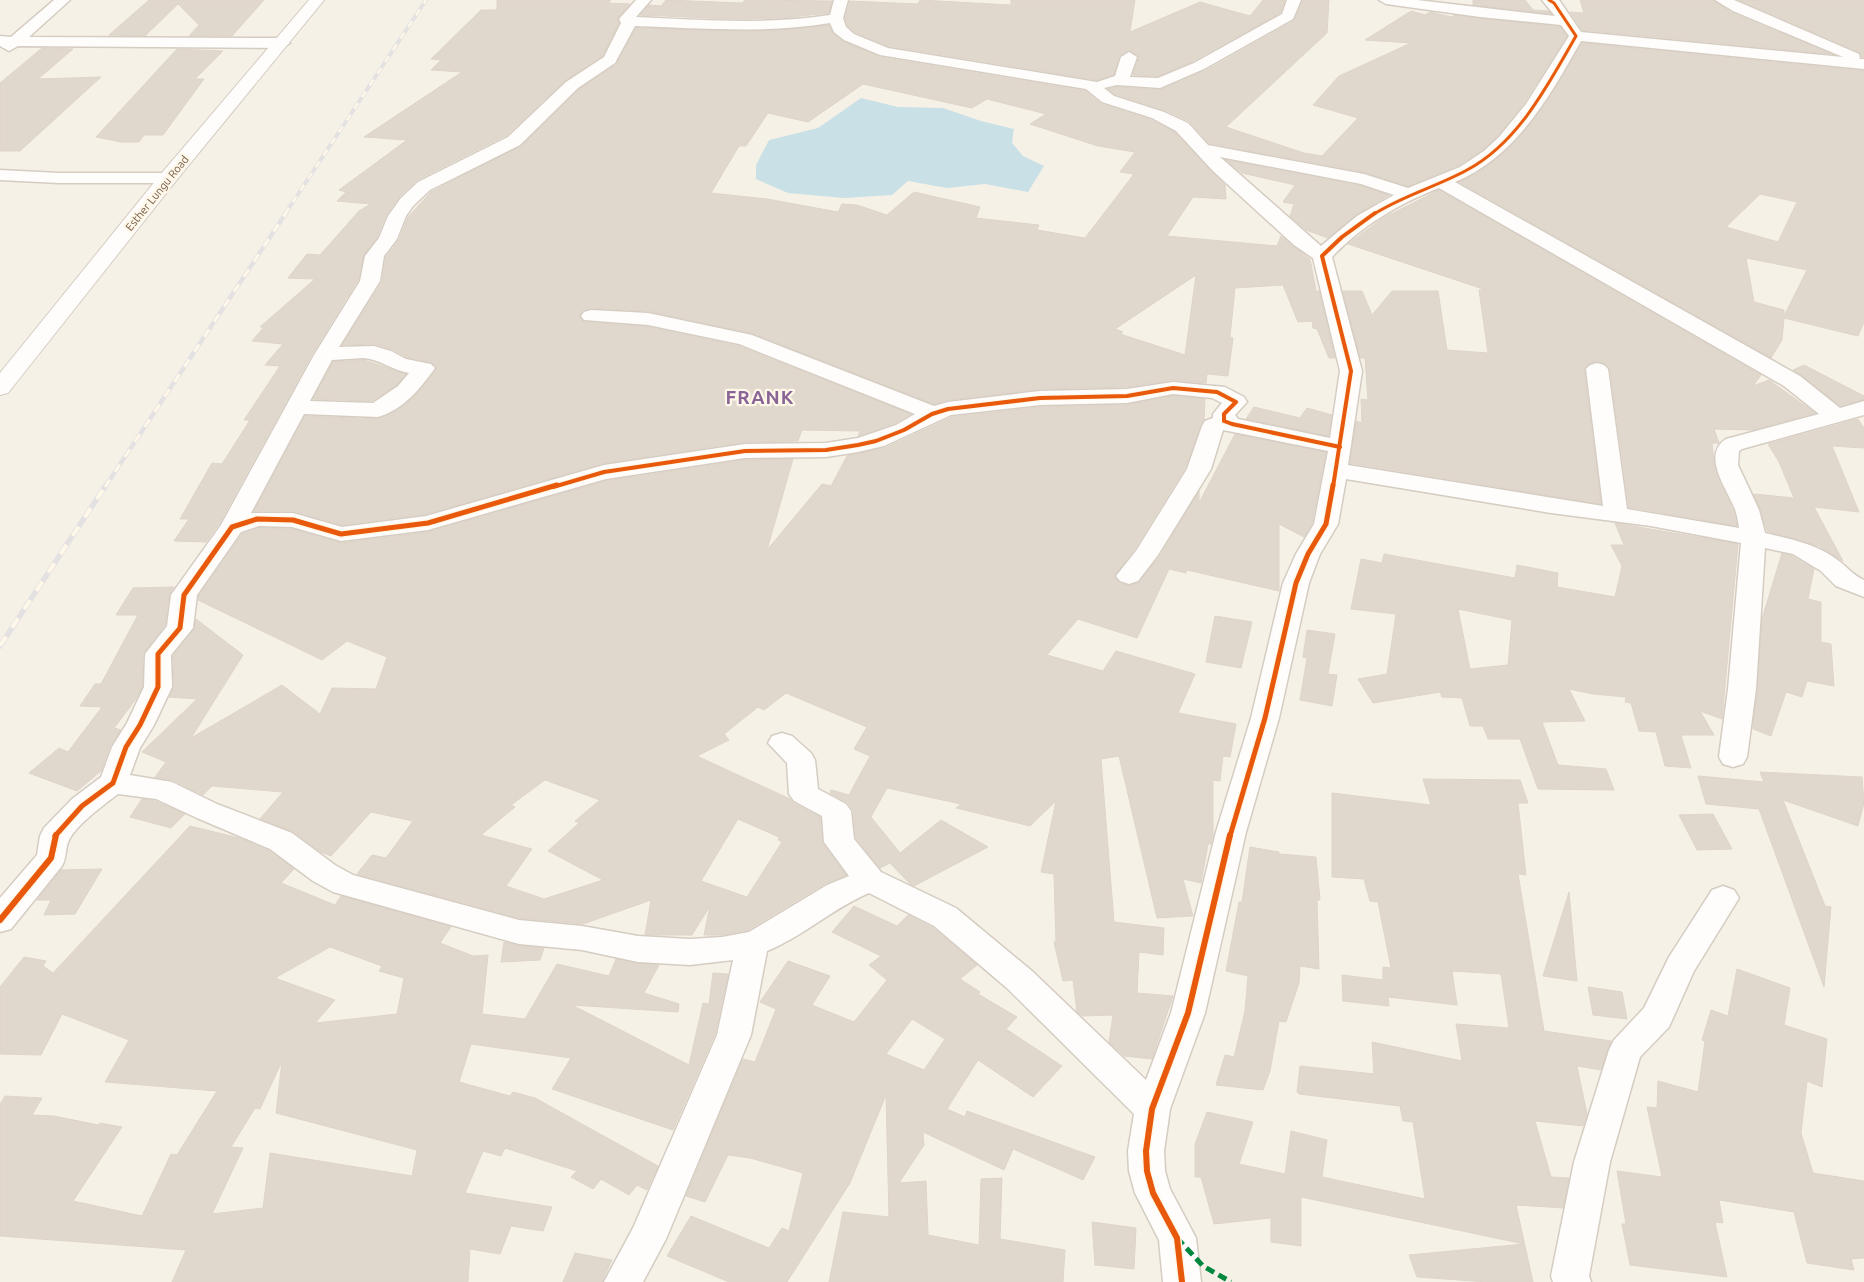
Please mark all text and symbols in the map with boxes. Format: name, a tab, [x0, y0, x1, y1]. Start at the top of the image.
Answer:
street label: Esther Lungu Road	[123, 153, 191, 233]
district label: FRANK	[726, 386, 794, 408]

